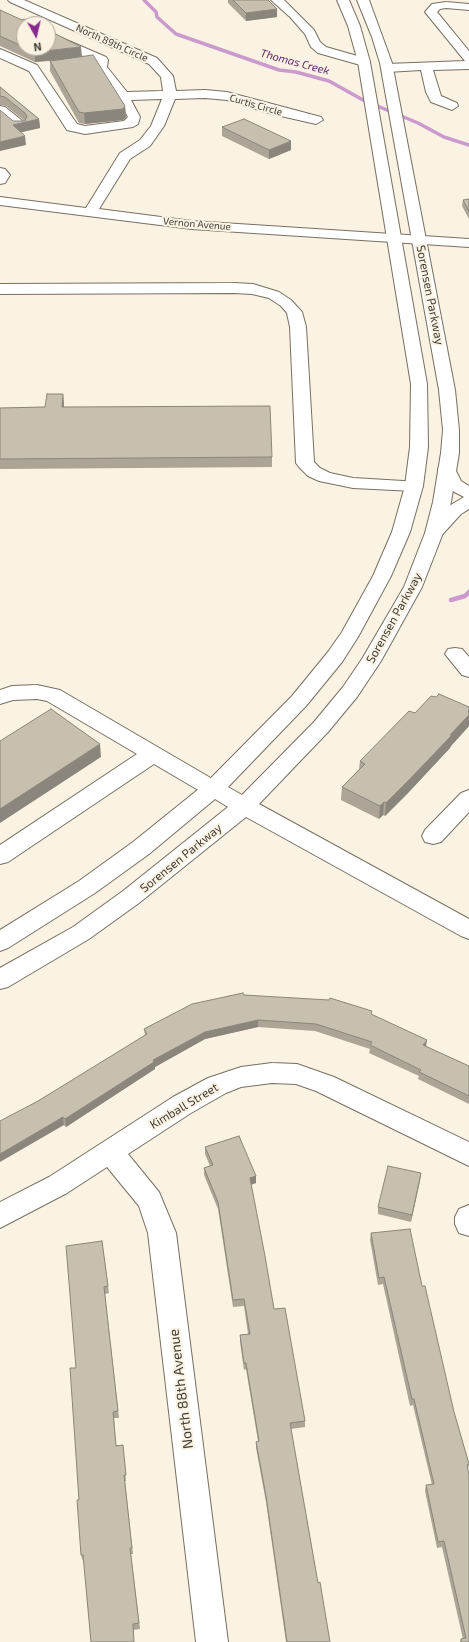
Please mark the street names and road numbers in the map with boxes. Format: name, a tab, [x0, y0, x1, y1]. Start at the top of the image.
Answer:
street label: North 89th Circle	[74, 22, 150, 64]
street label: Curtis Circle	[228, 92, 284, 118]
street label: Vernon Avenue	[163, 215, 231, 233]
street label: Sorensen Parkway	[413, 244, 447, 346]
street label: Sorensen Parkway	[363, 570, 425, 666]
street label: Sorensen Parkway	[137, 821, 225, 895]
street label: Kimball Street	[147, 1080, 221, 1132]
street label: North 88th Avenue	[165, 1328, 197, 1450]

